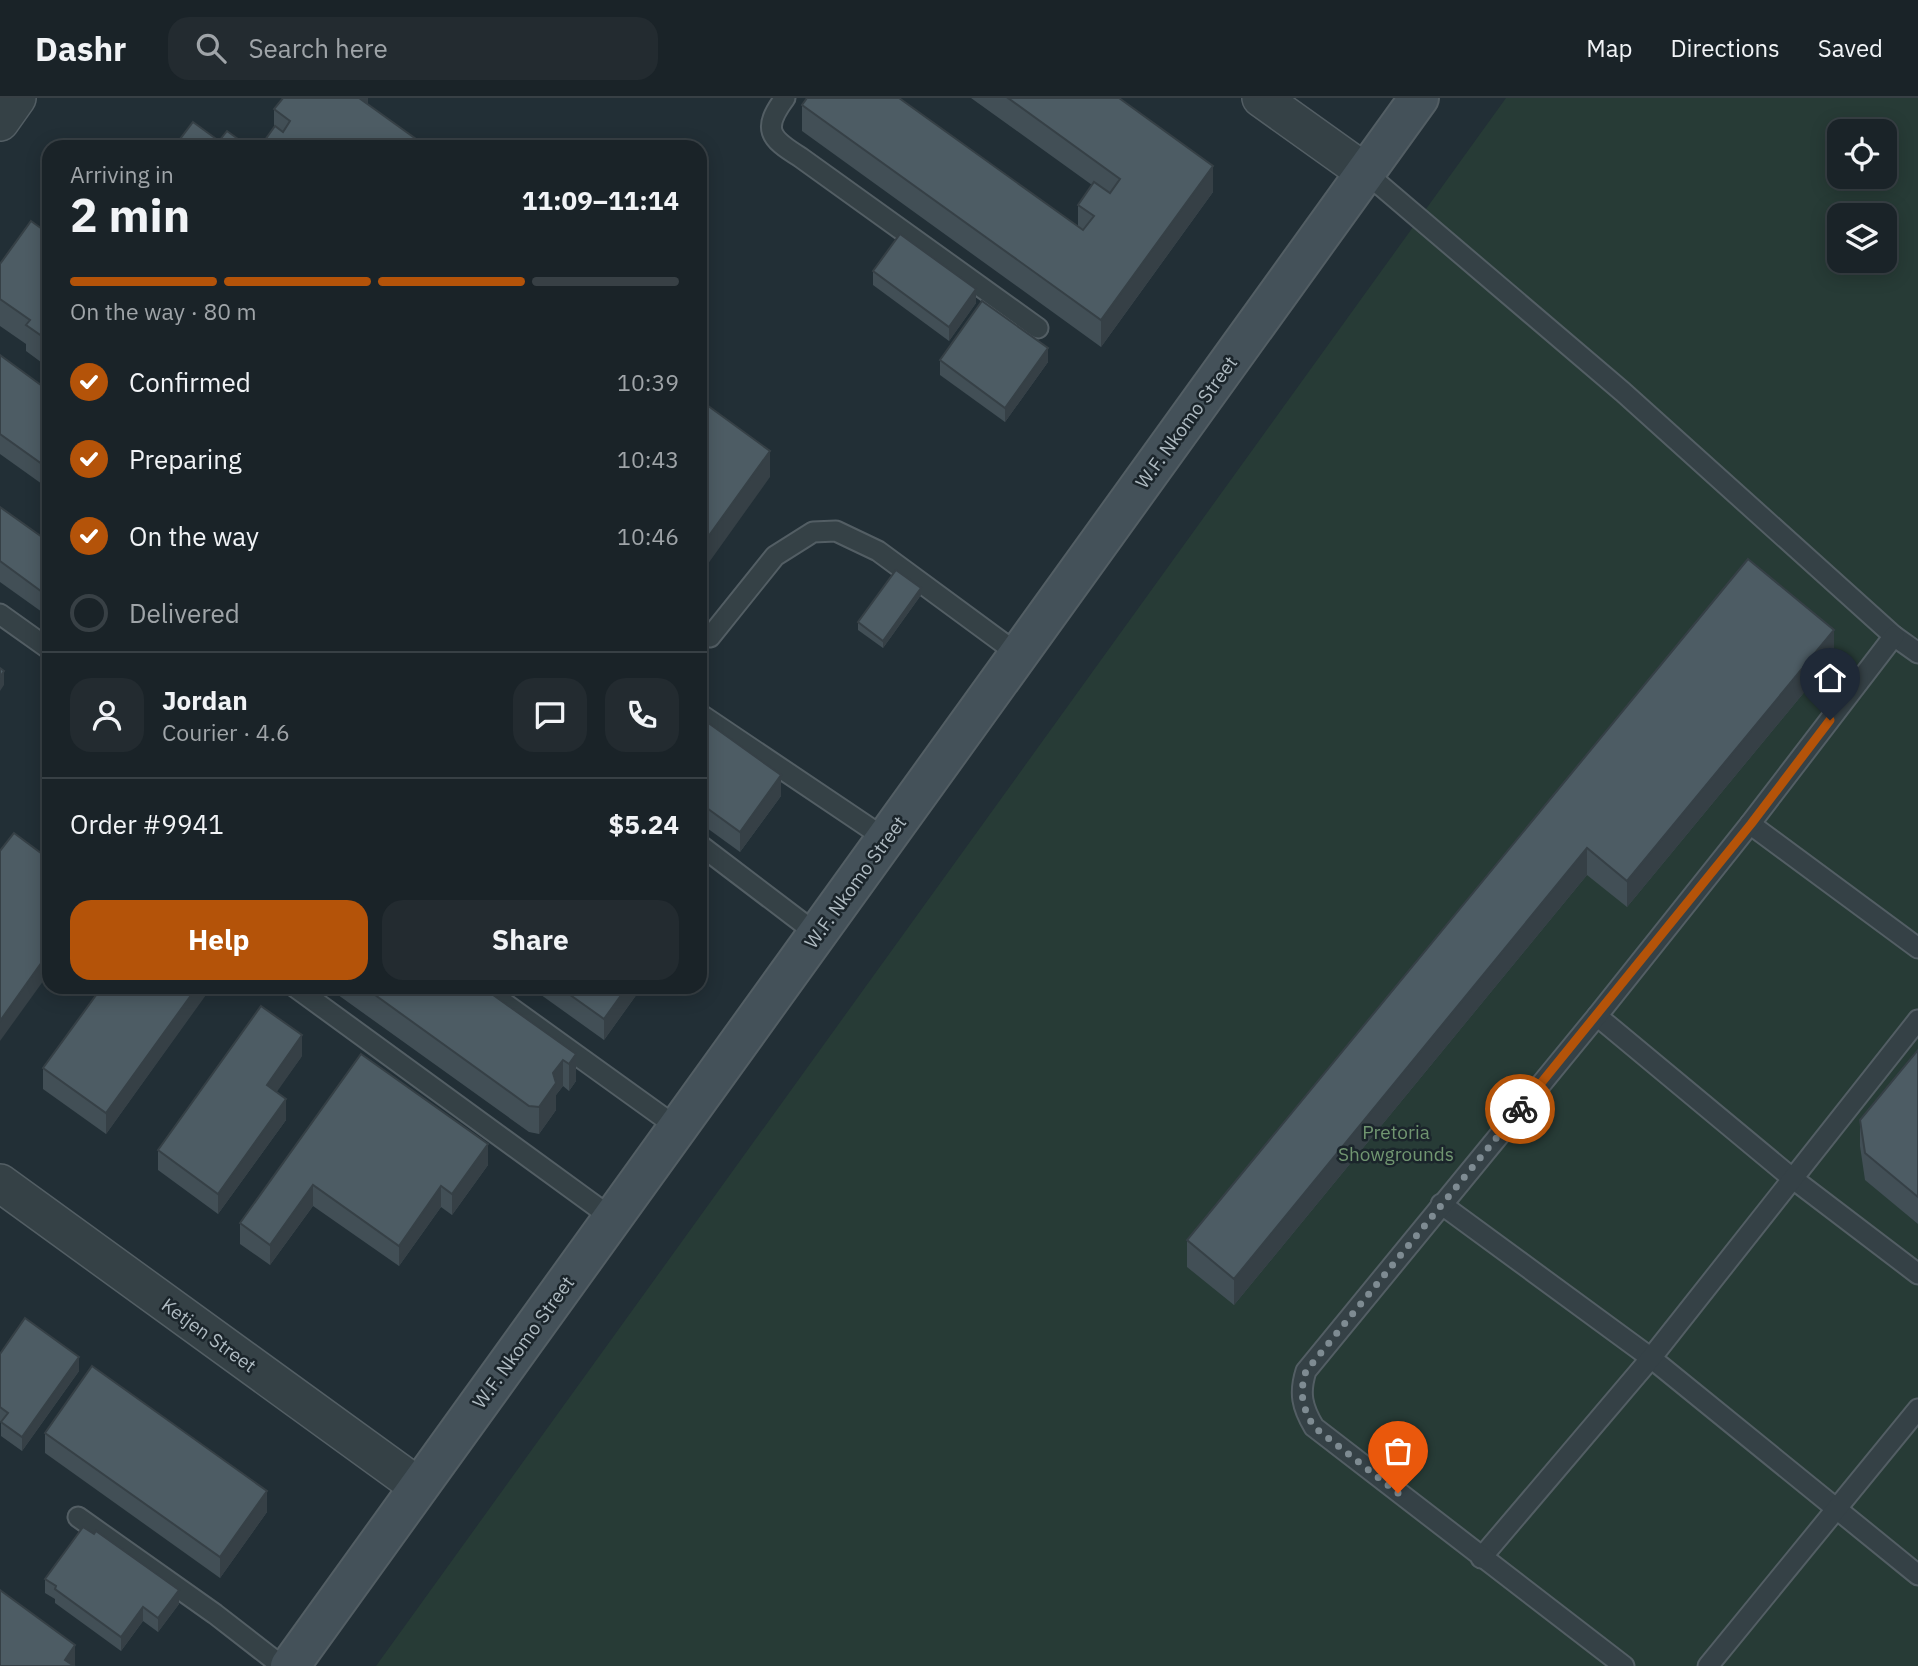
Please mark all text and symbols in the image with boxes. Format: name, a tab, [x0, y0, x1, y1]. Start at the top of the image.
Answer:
search box	[168, 17, 658, 80]
text: Dashr	[35, 27, 126, 70]
icon: search	[192, 29, 230, 67]
text: Search here	[248, 31, 388, 65]
text: Map	[1586, 32, 1632, 64]
text: Directions	[1670, 32, 1780, 64]
text: Saved	[1818, 32, 1883, 64]
map controls	[1827, 119, 1897, 273]
button: locate	[1827, 119, 1897, 189]
text: Arriving in	[70, 159, 174, 189]
text: 11:09–11:14	[522, 183, 679, 217]
text: 2 min	[70, 185, 190, 245]
button: layers	[1827, 203, 1897, 273]
text: On the way · 80 m	[70, 296, 257, 326]
street label: W.F. Nkomo Street	[1130, 351, 1242, 493]
icon: check	[70, 363, 108, 401]
text: Confirmed	[129, 365, 251, 399]
text: 10:39	[617, 367, 679, 397]
icon: check	[70, 440, 108, 478]
text: Preparing	[129, 442, 242, 476]
text: 10:43	[617, 444, 679, 474]
icon: check	[70, 517, 108, 555]
text: On the way	[129, 519, 259, 553]
text: 10:46	[617, 521, 679, 551]
text: Delivered	[129, 596, 240, 630]
pin	[1800, 648, 1860, 720]
icon: home	[1811, 659, 1849, 697]
button: person	[70, 678, 144, 752]
button: chat	[513, 678, 587, 752]
button: phone	[605, 678, 679, 752]
text: Jordan	[162, 683, 248, 717]
text: Courier · 4.6	[162, 717, 290, 747]
text: Order #9941	[70, 807, 224, 841]
text: $5.24	[609, 807, 679, 841]
street label: W.F. Nkomo Street	[799, 811, 911, 953]
button: Help	[70, 900, 368, 980]
button: Share	[382, 900, 679, 980]
courier	[1485, 1074, 1555, 1144]
icon: bike	[1501, 1090, 1539, 1128]
park label: Pretoria Showgrounds	[1338, 1120, 1454, 1166]
street label: W.F. Nkomo Street	[467, 1271, 579, 1413]
street label: Ketjen Street	[157, 1293, 261, 1377]
pin	[1368, 1421, 1428, 1493]
icon: bag	[1379, 1432, 1417, 1470]

